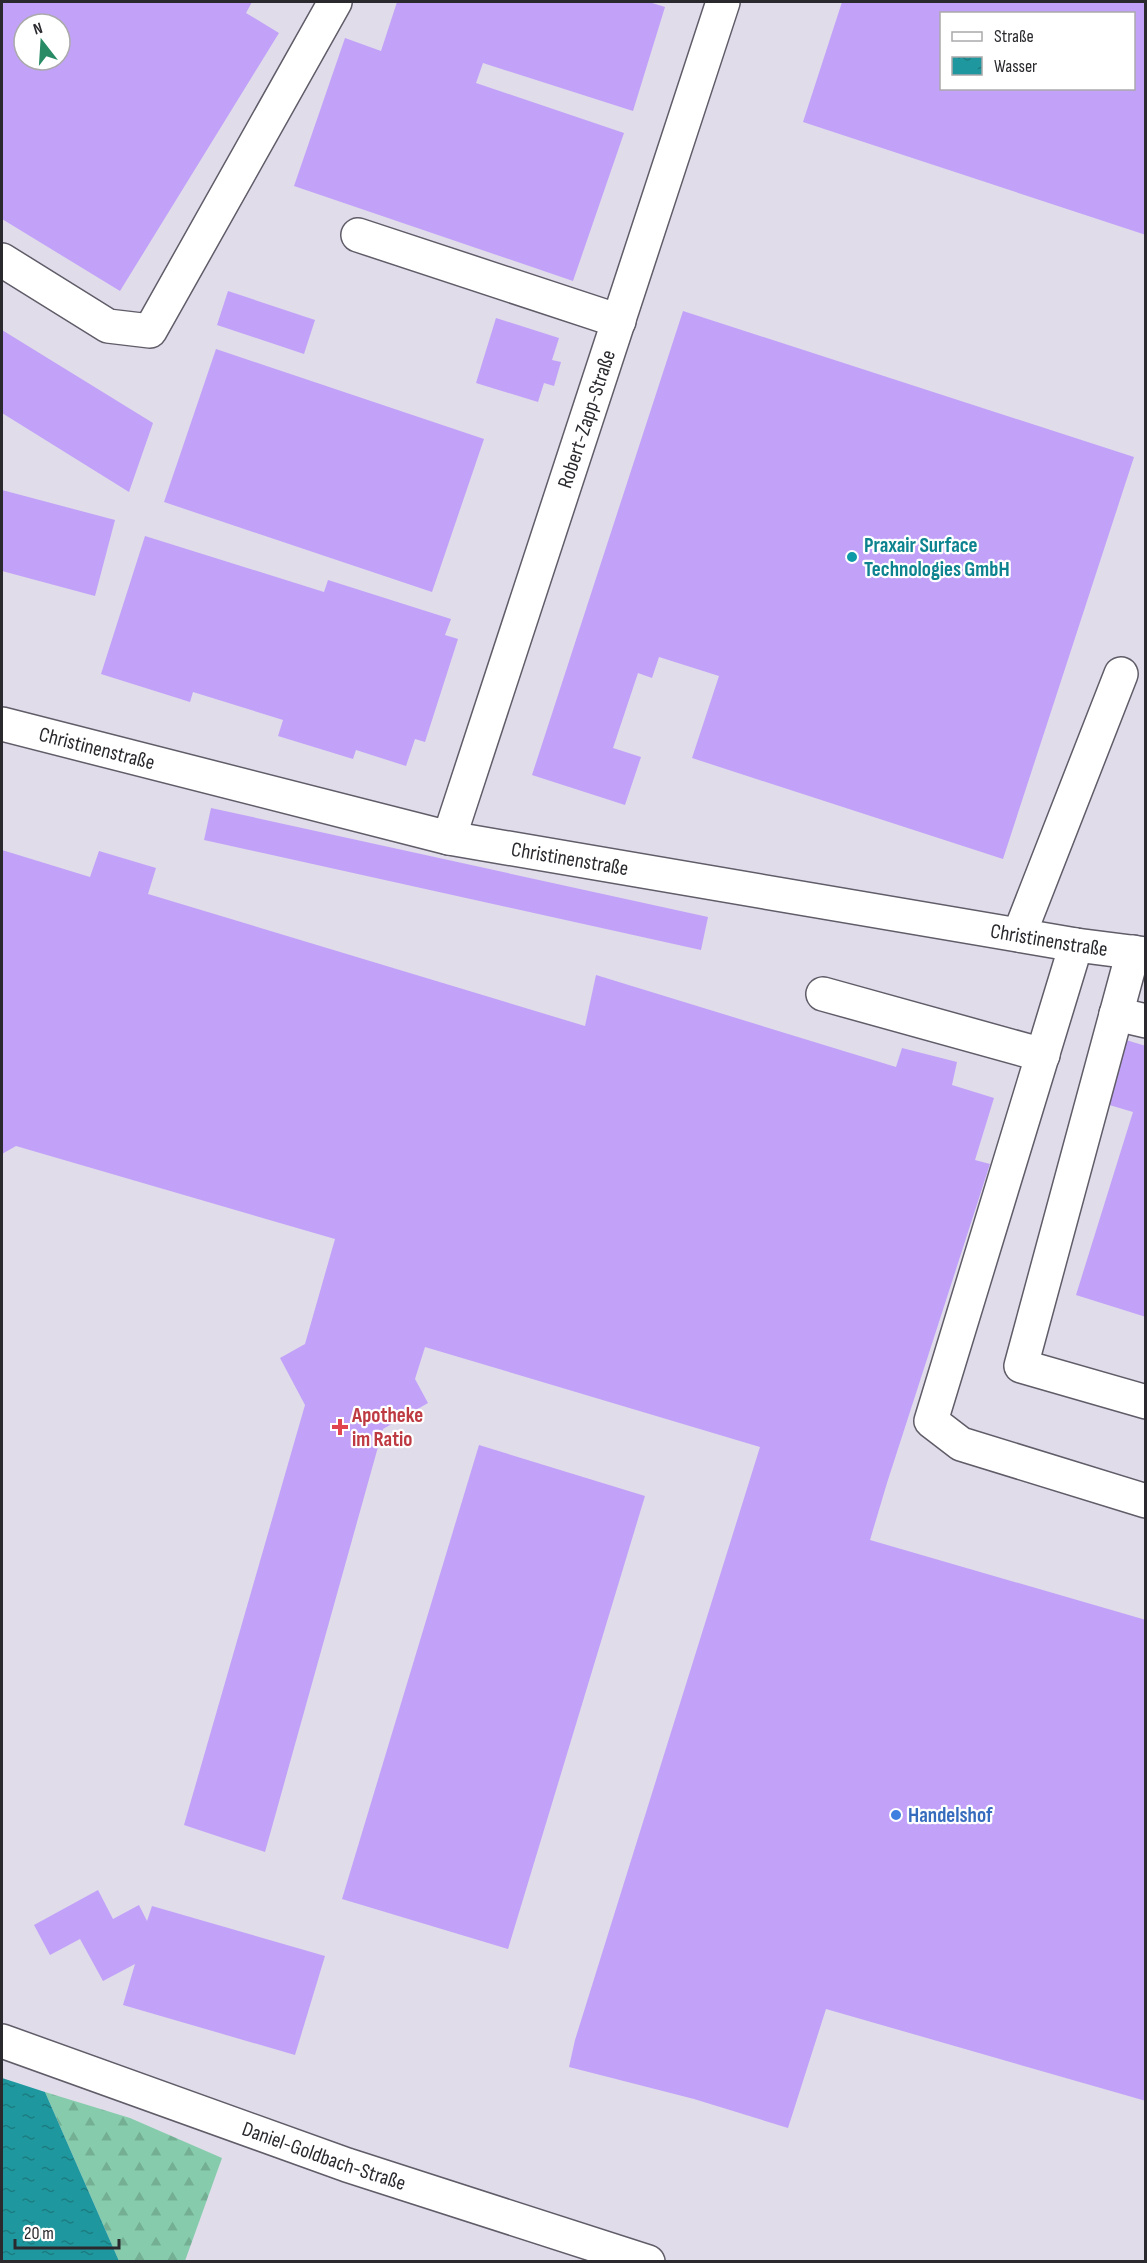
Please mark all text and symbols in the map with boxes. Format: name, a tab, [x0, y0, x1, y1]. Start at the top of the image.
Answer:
north arrow	[12, 12, 72, 72]
legend	[940, 12, 1135, 90]
text: N	[31, 19, 45, 39]
text: Straße	[994, 26, 1034, 47]
text: Wasser	[994, 56, 1037, 77]
street label: Robert-Zapp-Straße	[553, 347, 621, 491]
place label: Praxair Surface Technologies GmbH	[864, 533, 1010, 582]
marker: Praxair Surface Technologies GmbH	[845, 550, 859, 564]
street label: Christinenstraße	[36, 722, 157, 775]
street label: Christinenstraße	[509, 837, 630, 881]
street label: Christinenstraße	[988, 919, 1109, 962]
place label: Apotheke im Ratio	[351, 1403, 423, 1452]
marker: Apotheke im Ratio	[333, 1420, 347, 1434]
place label: Handelshof	[908, 1803, 993, 1828]
marker: Handelshof	[889, 1808, 903, 1822]
street label: Daniel-Goldbach-Straße	[239, 2116, 409, 2196]
scale bar	[15, 2212, 118, 2250]
text: 20 m	[24, 2223, 54, 2244]

